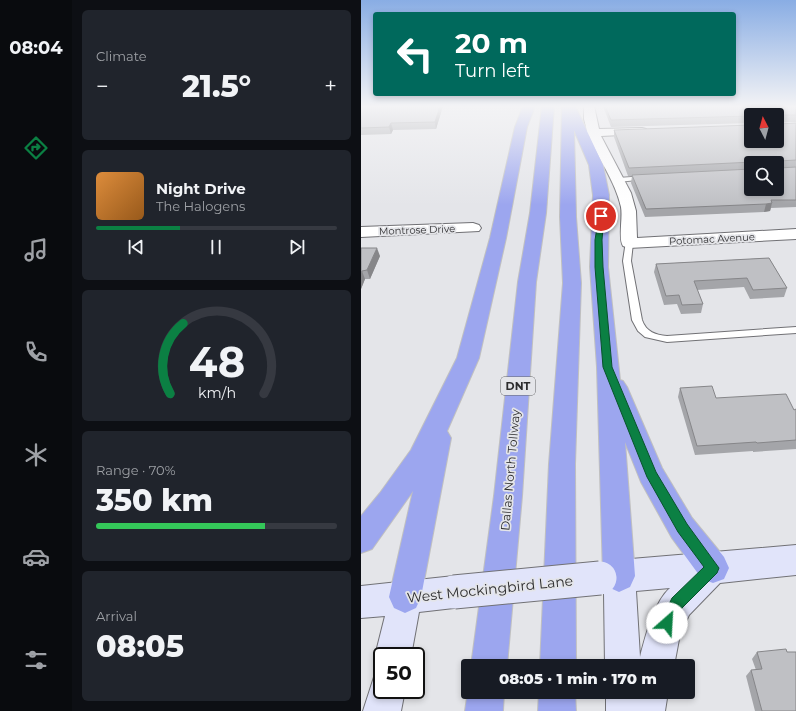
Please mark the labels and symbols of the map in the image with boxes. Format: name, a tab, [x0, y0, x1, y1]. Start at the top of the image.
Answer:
north arrow	[744, 108, 784, 148]
pin	[584, 199, 618, 233]
street label: Montrose Drive	[379, 222, 455, 238]
street label: Potomac Avenue	[669, 230, 755, 248]
road number: DNT	[501, 377, 535, 395]
street label: Dallas North Tollway	[497, 408, 523, 531]
street label: West Mockingbird Lane	[406, 571, 574, 607]
position arrow	[646, 602, 688, 644]
speed limit sign: 50	[373, 647, 425, 699]

